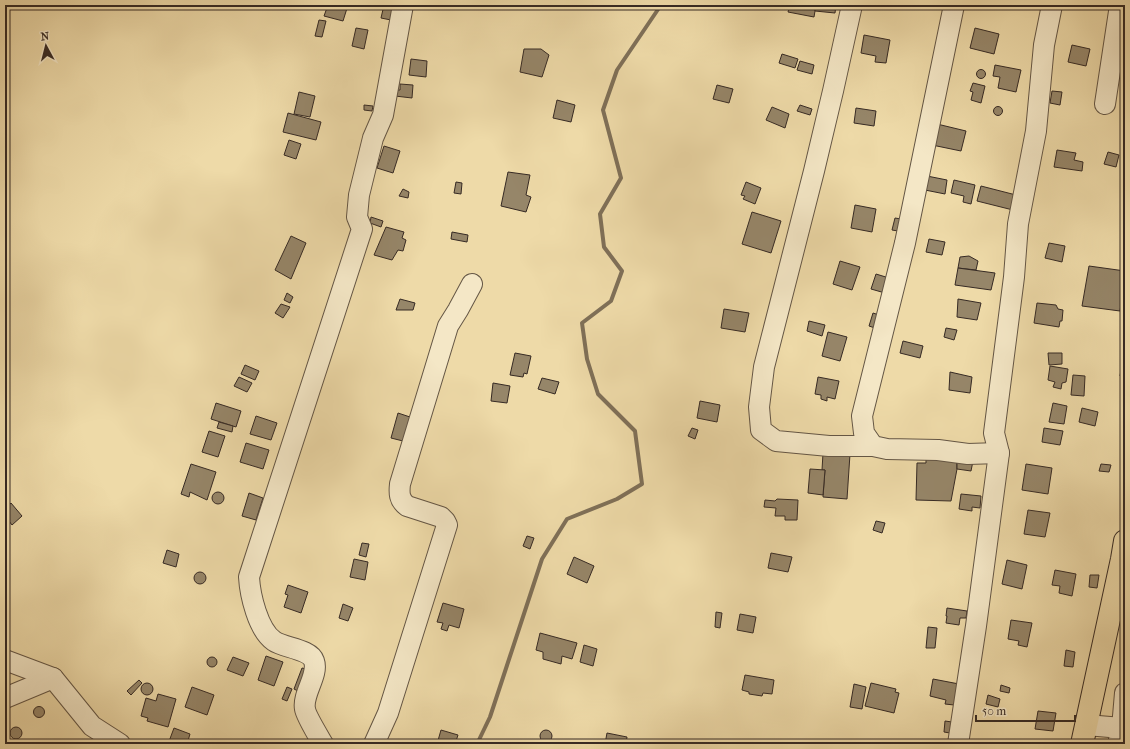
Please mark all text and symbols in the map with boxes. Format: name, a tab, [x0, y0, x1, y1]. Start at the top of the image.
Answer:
north arrow	[26, 26, 66, 66]
text: N	[40, 30, 50, 44]
scale bar	[976, 697, 1075, 723]
text: 50 m	[982, 704, 1006, 718]

